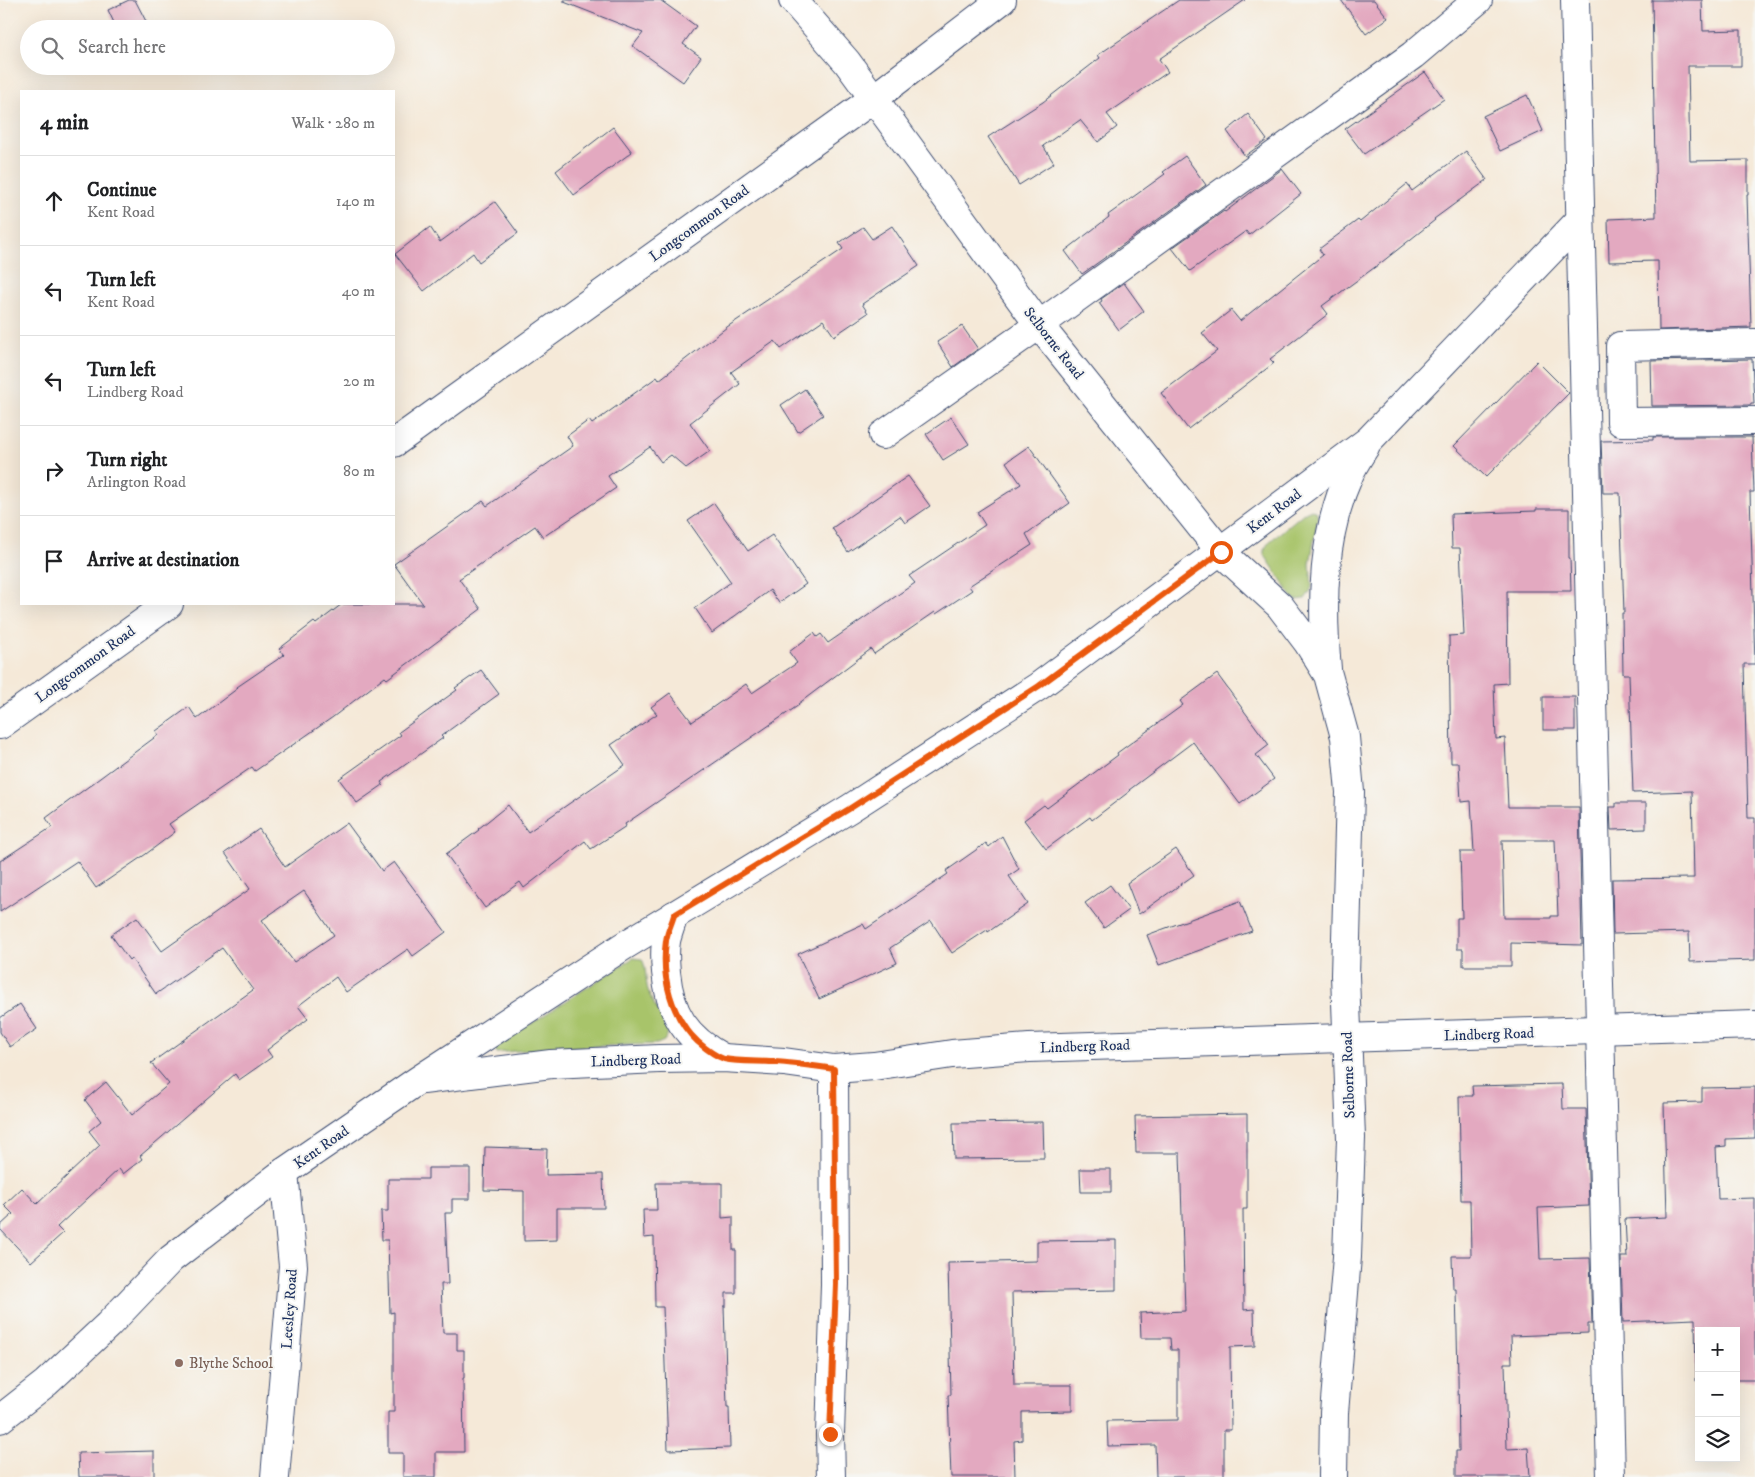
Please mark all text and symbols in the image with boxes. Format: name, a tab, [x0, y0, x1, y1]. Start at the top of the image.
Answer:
search box	[20, 20, 395, 75]
icon: search	[38, 34, 66, 62]
text: Search here	[78, 36, 166, 59]
text: 4 min	[40, 110, 89, 136]
text: Walk · 280 m	[291, 113, 375, 133]
text: Continue	[87, 179, 157, 202]
street label: Longcommon Road	[646, 180, 753, 266]
icon: ahead	[40, 187, 68, 215]
text: 140 m	[336, 191, 375, 211]
text: Kent Road	[87, 202, 155, 222]
text: Turn left	[87, 269, 156, 292]
icon: left	[40, 277, 68, 305]
text: 40 m	[342, 281, 375, 301]
text: Kent Road	[87, 292, 155, 312]
street label: Selborne Road	[1019, 303, 1088, 384]
text: Turn left	[87, 359, 156, 382]
icon: left	[40, 367, 68, 395]
text: 20 m	[343, 371, 375, 391]
text: Lindberg Road	[87, 382, 183, 402]
text: Turn right	[87, 449, 167, 472]
icon: right	[40, 457, 68, 485]
text: 80 m	[343, 461, 375, 481]
text: Arlington Road	[87, 472, 186, 492]
street label: Kent Road	[1243, 484, 1306, 538]
route start	[1210, 541, 1233, 564]
icon: arrive	[40, 547, 68, 575]
text: Arrive at destination	[87, 549, 239, 572]
street label: Longcommon Road	[32, 621, 139, 707]
street label: Lindberg Road	[1444, 1023, 1535, 1046]
street label: Selborne Road	[1337, 1031, 1360, 1119]
street label: Lindberg Road	[1040, 1035, 1131, 1058]
street label: Lindberg Road	[591, 1049, 682, 1072]
street label: Kent Road	[290, 1121, 353, 1173]
street label: Leesley Road	[277, 1268, 302, 1350]
map controls	[1695, 1327, 1740, 1462]
button: +	[1695, 1327, 1740, 1372]
place label: Blythe School	[189, 1354, 274, 1373]
marker: Blythe School	[173, 1357, 185, 1369]
button: −	[1695, 1372, 1740, 1417]
button: layers	[1695, 1417, 1740, 1462]
route end	[819, 1423, 842, 1446]

